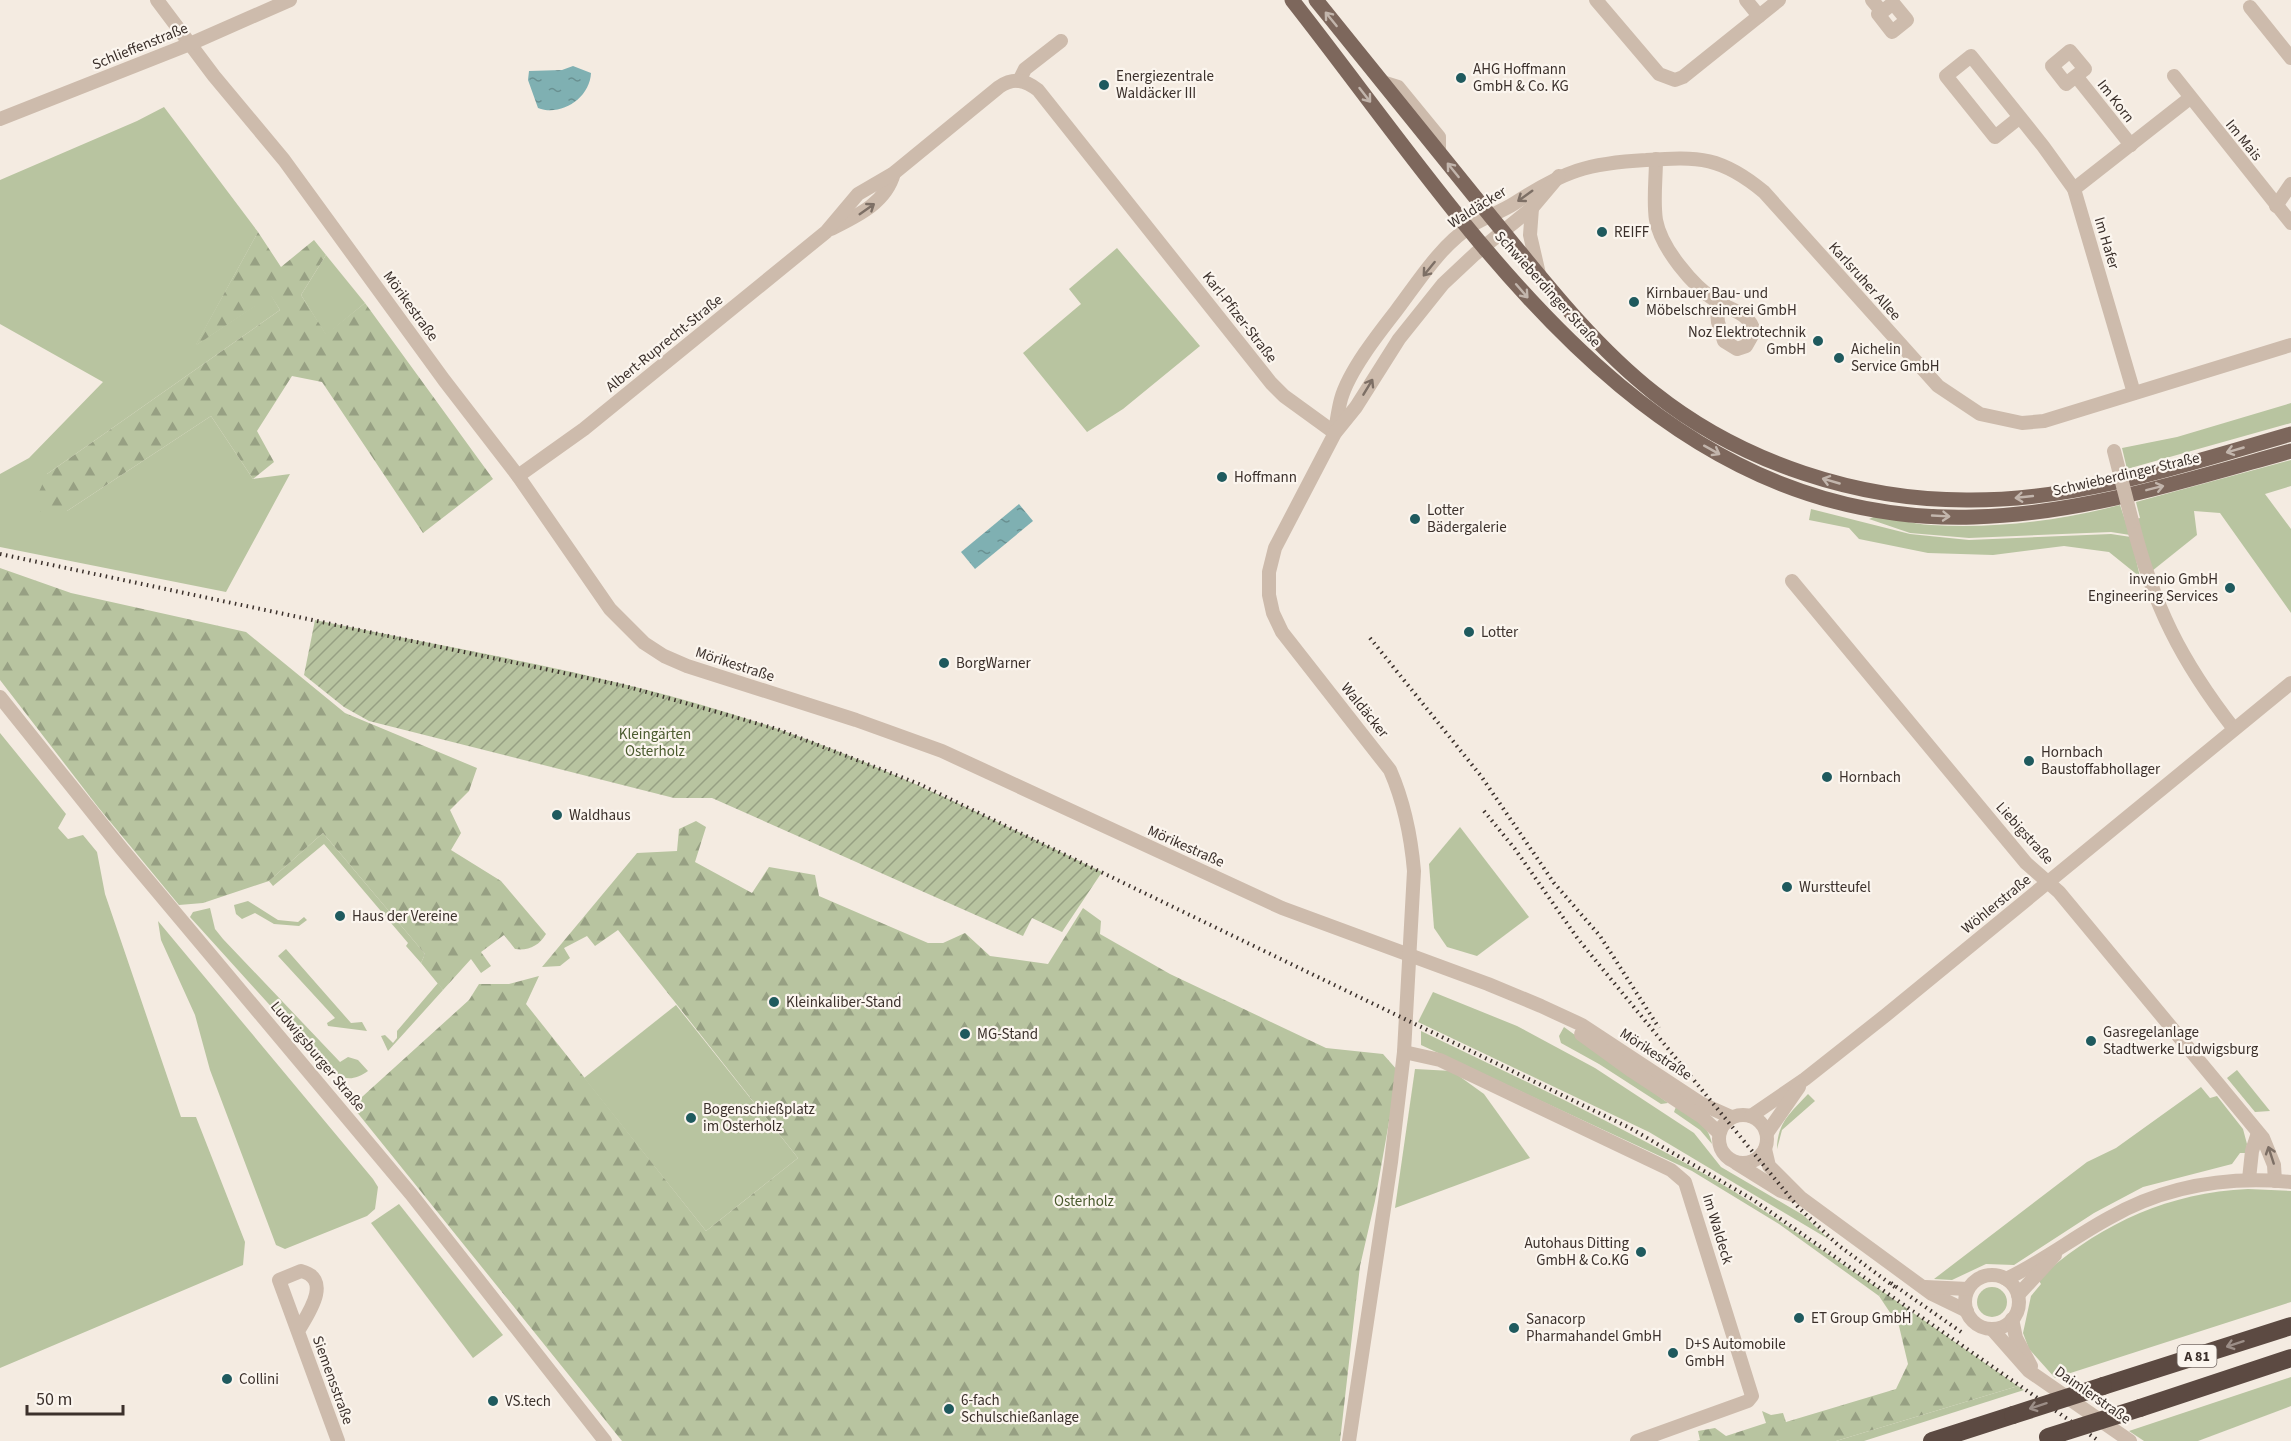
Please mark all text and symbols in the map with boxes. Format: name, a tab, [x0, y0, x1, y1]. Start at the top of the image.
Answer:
one-way arrow	[1324, 11, 1337, 27]
street label: Schlieffenstraße	[89, 18, 191, 75]
place label: AHG Hoffmann GmbH & Co. KG	[1473, 59, 1569, 97]
place label: Energiezentrale Waldäcker III	[1116, 66, 1214, 104]
marker: AHG Hoffmann GmbH & Co. KG	[1454, 71, 1468, 85]
street label: Im Korn	[2092, 75, 2139, 127]
marker: Energiezentrale Waldäcker III	[1097, 78, 1111, 92]
one-way arrow	[1359, 87, 1372, 103]
street label: Im Mais	[2220, 115, 2267, 166]
one-way arrow	[1447, 162, 1460, 178]
street label: Waldäcker	[1444, 181, 1511, 234]
one-way arrow	[1517, 190, 1533, 202]
one-way arrow	[858, 203, 875, 215]
street label: Im Hafer	[2089, 214, 2125, 273]
place label: REIFF	[1614, 222, 1650, 243]
marker: REIFF	[1595, 225, 1609, 239]
street label: Schwieberdinger Straße	[1490, 227, 1606, 352]
street label: Karlsruher Allee	[1824, 237, 1906, 325]
one-way arrow	[1422, 261, 1436, 276]
street label: Mörikestraße	[378, 267, 443, 346]
street label: Karl-Pfizer-Straße	[1197, 267, 1282, 367]
one-way arrow	[1515, 283, 1529, 298]
place label: Kirnbauer Bau- und Möbelschreinerei GmbH	[1646, 283, 1797, 321]
street label: Albert-Ruprecht-Straße	[601, 290, 727, 397]
marker: Kirnbauer Bau- und Möbelschreinerei GmbH	[1627, 295, 1641, 309]
place label: Noz Elektrotechnik GmbH	[1688, 322, 1807, 360]
marker: Noz Elektrotechnik GmbH	[1811, 334, 1825, 348]
place label: Aichelin Service GmbH	[1851, 339, 1939, 377]
marker: Aichelin Service GmbH	[1832, 351, 1846, 365]
one-way arrow	[1363, 379, 1375, 396]
one-way arrow	[1703, 444, 1720, 456]
one-way arrow	[2226, 445, 2245, 456]
street label: Schwieberdinger Straße	[2051, 447, 2202, 502]
place label: Hoffmann	[1234, 467, 1297, 488]
marker: Hoffmann	[1215, 470, 1229, 484]
one-way arrow	[1822, 475, 1841, 486]
one-way arrow	[2145, 482, 2164, 494]
one-way arrow	[2015, 491, 2035, 502]
place label: Lotter Bädergalerie	[1427, 500, 1507, 538]
one-way arrow	[1931, 511, 1951, 522]
marker: Lotter Bädergalerie	[1408, 512, 1422, 526]
place label: invenio GmbH Engineering Services	[2088, 569, 2218, 607]
marker: invenio GmbH Engineering Services	[2223, 581, 2237, 595]
place label: Lotter	[1481, 622, 1519, 643]
marker: Lotter	[1462, 625, 1476, 639]
street label: Mörikestraße	[693, 642, 777, 687]
place label: BorgWarner	[956, 653, 1032, 674]
marker: BorgWarner	[937, 656, 951, 670]
street label: Waldäcker	[1336, 678, 1394, 743]
park label: Kleingärten Osterholz	[619, 724, 691, 762]
place label: Hornbach Baustoffabhollager	[2041, 742, 2161, 780]
marker: Hornbach Baustoffabhollager	[2022, 754, 2036, 768]
place label: Hornbach	[1839, 767, 1901, 788]
marker: Hornbach	[1820, 770, 1834, 784]
street label: Liebigstraße	[1991, 798, 2058, 869]
place label: Waldhaus	[569, 805, 630, 826]
marker: Waldhaus	[550, 808, 564, 822]
street label: Mörikestraße	[1144, 820, 1228, 873]
street label: Wöhlerstraße	[1957, 870, 2036, 939]
place label: Wurstteufel	[1799, 877, 1871, 898]
marker: Wurstteufel	[1780, 880, 1794, 894]
place label: Haus der Vereine	[352, 906, 458, 927]
marker: Haus der Vereine	[333, 909, 347, 923]
place label: Kleinkaliber-Stand	[786, 992, 902, 1013]
marker: Kleinkaliber-Stand	[767, 995, 781, 1009]
street label: Ludwigsburger Straße	[265, 997, 370, 1116]
place label: Gasregelanlage Stadtwerke Ludwigsburg	[2103, 1022, 2259, 1060]
street label: Mörikestraße	[1616, 1023, 1696, 1086]
place label: MG-Stand	[977, 1024, 1038, 1045]
marker: MG-Stand	[958, 1027, 972, 1041]
marker: Gasregelanlage Stadtwerke Ludwigsburg	[2084, 1034, 2098, 1048]
place label: Bogenschießplatz im Osterholz	[703, 1099, 815, 1137]
marker: Bogenschießplatz im Osterholz	[684, 1111, 698, 1125]
one-way arrow	[2264, 1146, 2275, 1165]
park label: Osterholz	[1054, 1191, 1114, 1212]
street label: Im Waldeck	[1697, 1191, 1738, 1267]
place label: Autohaus Ditting GmbH & Co.KG	[1524, 1233, 1629, 1271]
marker: Autohaus Ditting GmbH & Co.KG	[1634, 1245, 1648, 1259]
place label: ET Group GmbH	[1811, 1308, 1912, 1329]
place label: Sanacorp Pharmahandel GmbH	[1526, 1309, 1662, 1347]
marker: ET Group GmbH	[1792, 1311, 1806, 1325]
marker: Sanacorp Pharmahandel GmbH	[1507, 1321, 1521, 1335]
street label: Siemensstraße	[307, 1333, 358, 1427]
place label: D+S Automobile GmbH	[1685, 1334, 1786, 1372]
one-way arrow	[2226, 1339, 2245, 1350]
road number: A 81	[2178, 1345, 2216, 1367]
marker: D+S Automobile GmbH	[1666, 1346, 1680, 1360]
street label: Daimlerstraße	[2050, 1361, 2135, 1429]
place label: Collini	[239, 1369, 279, 1390]
marker: Collini	[220, 1372, 234, 1386]
scale bar	[27, 1378, 123, 1416]
text: 50 m	[36, 1387, 72, 1412]
place label: 6-fach Schulschießanlage	[961, 1390, 1079, 1428]
place label: VS.tech	[505, 1391, 551, 1412]
marker: VS.tech	[486, 1394, 500, 1408]
marker: 6-fach Schulschießanlage	[942, 1402, 956, 1416]
one-way arrow	[2029, 1402, 2048, 1413]

